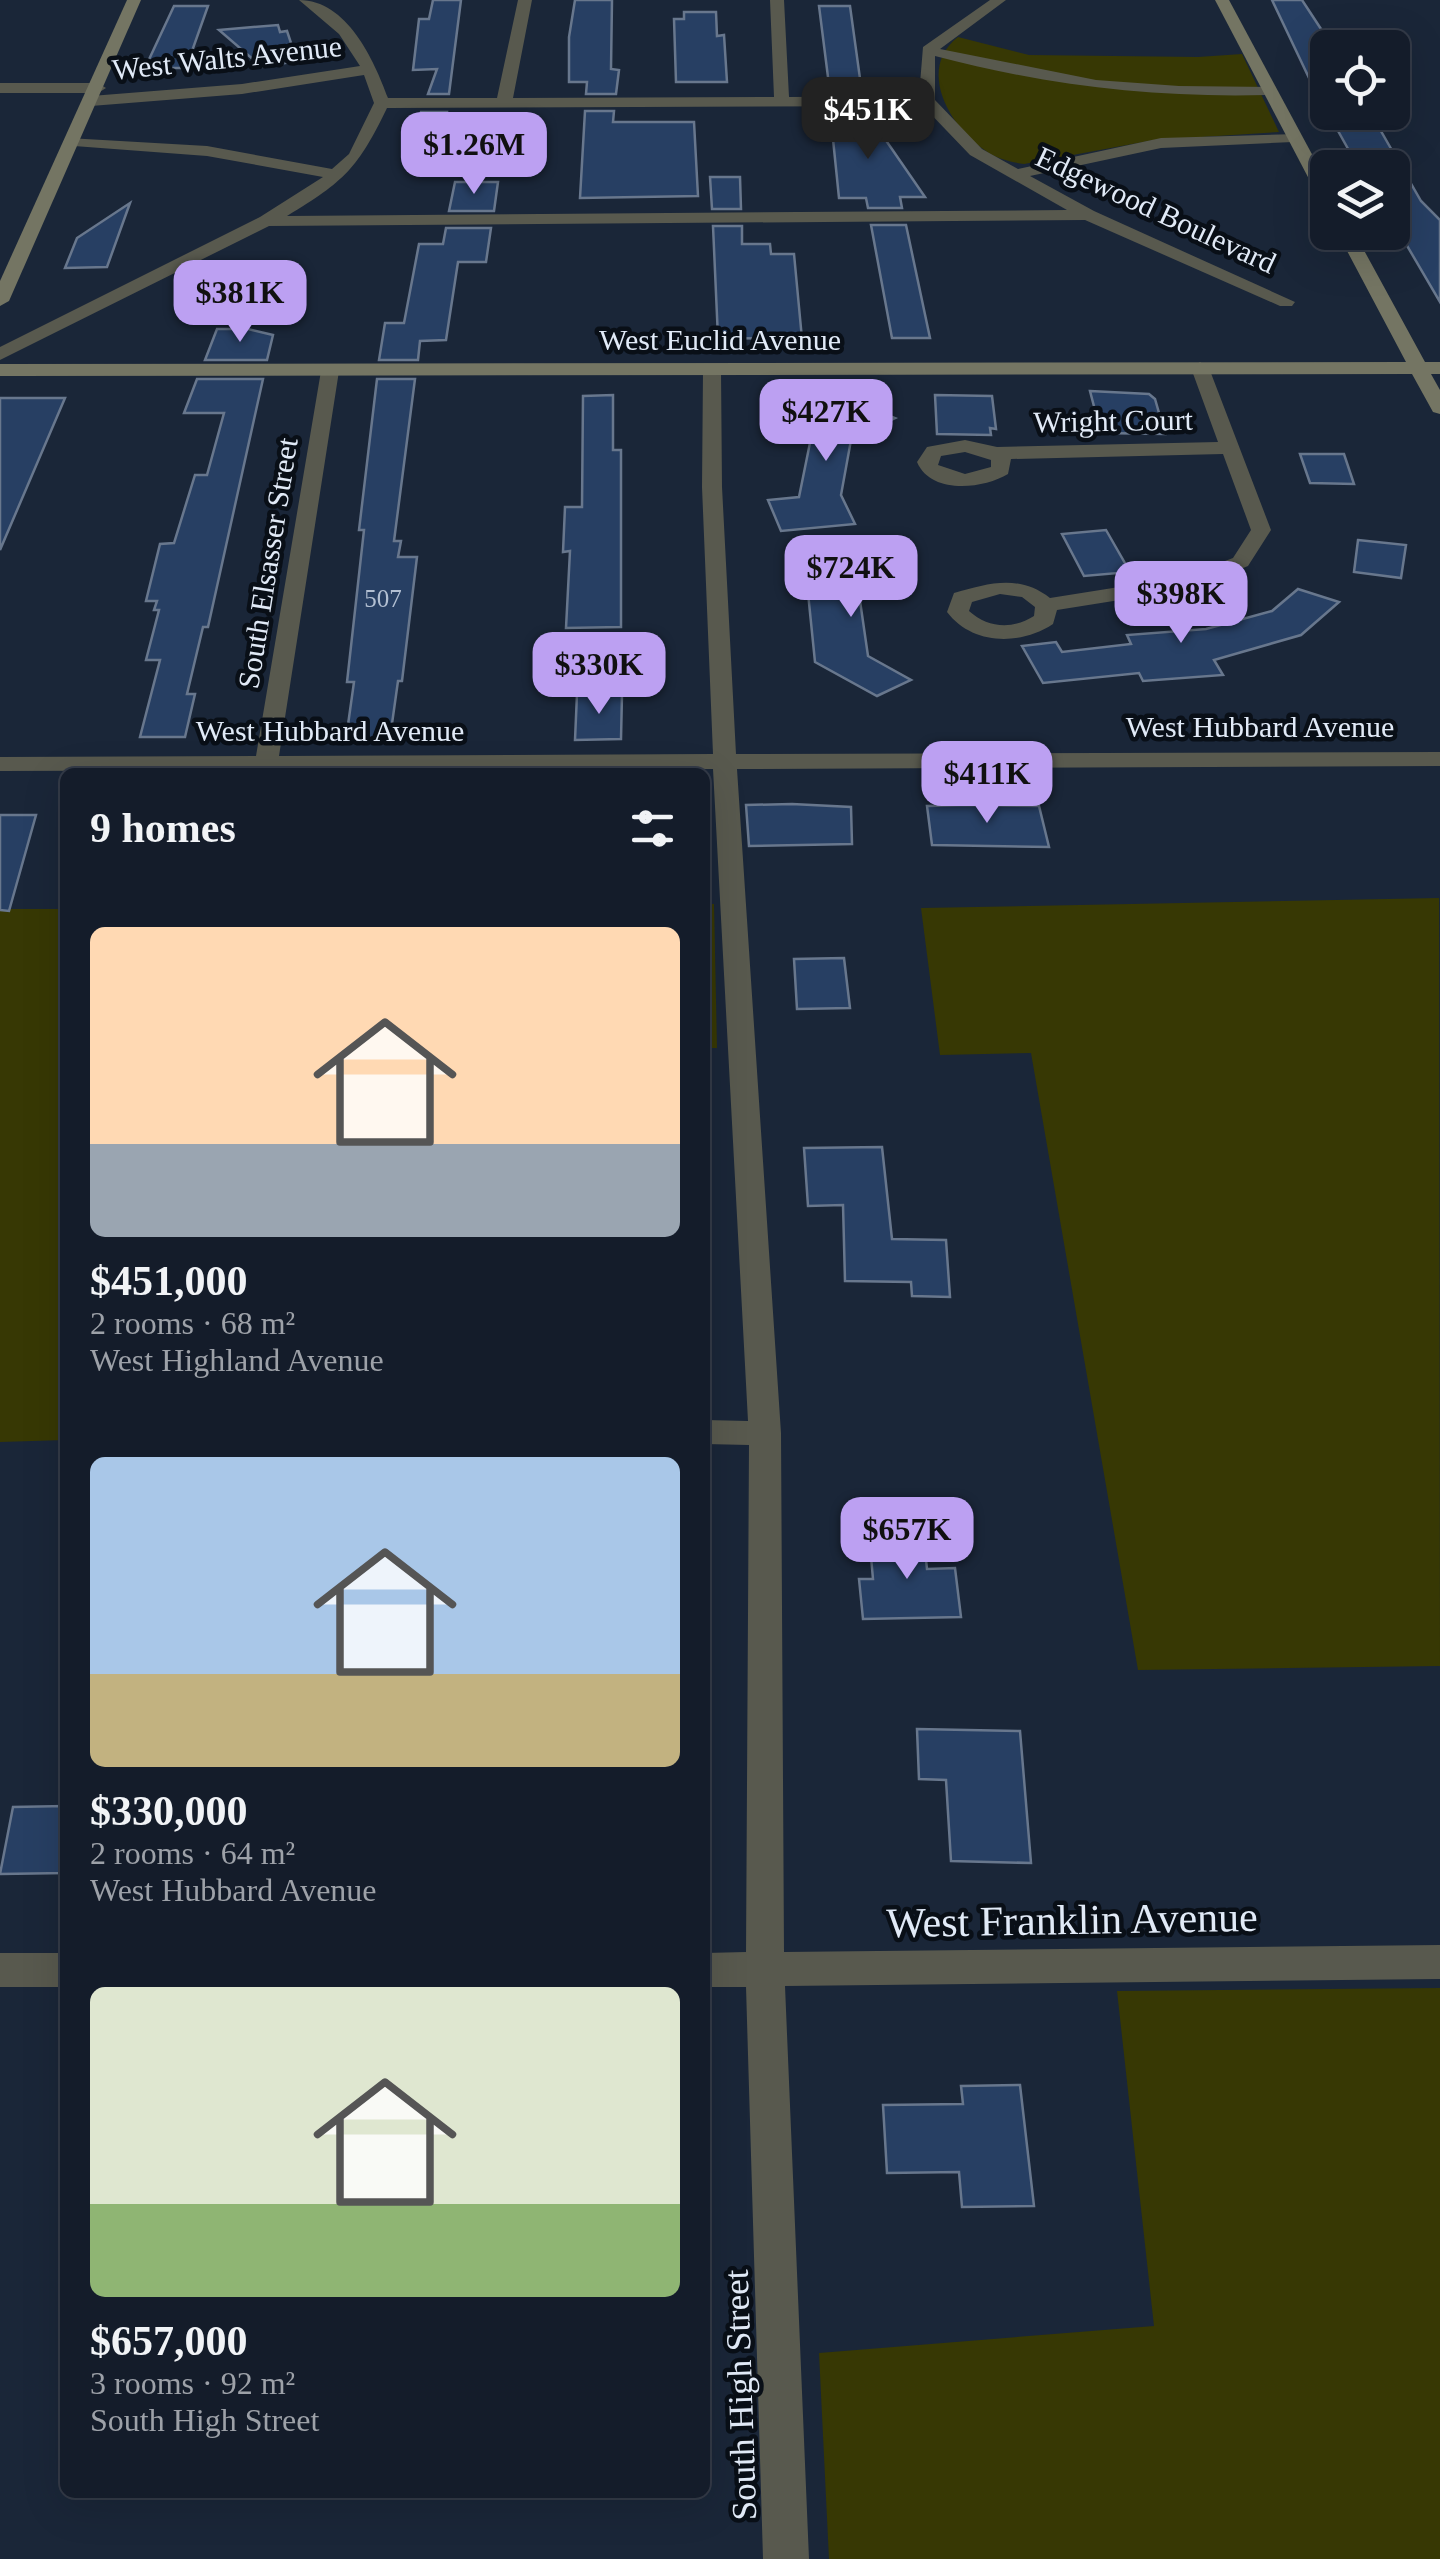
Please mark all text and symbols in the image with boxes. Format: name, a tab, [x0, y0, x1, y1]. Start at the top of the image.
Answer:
street label: West Walts Avenue	[111, 29, 343, 86]
map controls	[1310, 30, 1410, 250]
button: locate	[1310, 30, 1410, 130]
pin: $451K	[798, 77, 938, 162]
text: $451K	[824, 91, 912, 127]
pin: $1.26M	[393, 112, 555, 197]
text: $1.26M	[423, 126, 525, 162]
street label: Edgewood Boulevard	[1031, 139, 1281, 280]
button: layers	[1310, 150, 1410, 250]
pin: $381K	[170, 260, 310, 345]
text: $381K	[196, 274, 284, 310]
street label: West Euclid Avenue	[599, 323, 841, 356]
pin: $427K	[756, 379, 896, 464]
text: $427K	[782, 393, 870, 429]
street label: Wright Court	[1033, 403, 1194, 438]
street label: South Elsasser Street	[231, 435, 304, 691]
pin: $724K	[781, 535, 921, 620]
text: $724K	[807, 549, 895, 585]
pin: $398K	[1111, 561, 1251, 646]
text: $398K	[1137, 575, 1225, 611]
house number: 507	[364, 585, 402, 612]
pin: $330K	[529, 632, 669, 717]
text: $330K	[555, 646, 643, 682]
street label: West Hubbard Avenue	[1126, 710, 1394, 743]
street label: West Hubbard Avenue	[196, 714, 464, 747]
pin: $411K	[917, 741, 1057, 826]
text: $411K	[943, 755, 1031, 791]
icon: filters	[625, 801, 680, 856]
text: 9 homes	[90, 805, 236, 851]
icon: home	[295, 992, 475, 1172]
text: $451,000	[90, 1258, 248, 1304]
text: 2 rooms · 68 m²	[90, 1305, 295, 1341]
text: West Highland Avenue	[90, 1342, 384, 1378]
pin: $657K	[837, 1497, 977, 1582]
text: $657K	[863, 1511, 951, 1547]
icon: home	[295, 1522, 475, 1702]
text: $330,000	[90, 1788, 248, 1834]
text: 2 rooms · 64 m²	[90, 1835, 295, 1871]
text: West Hubbard Avenue	[90, 1872, 377, 1908]
street label: West Franklin Avenue	[886, 1894, 1258, 1946]
icon: home	[295, 2052, 475, 2232]
street label: South High Street	[717, 2269, 764, 2521]
text: $657,000	[90, 2318, 248, 2364]
text: 3 rooms · 92 m²	[90, 2365, 295, 2401]
text: South High Street	[90, 2402, 319, 2438]

